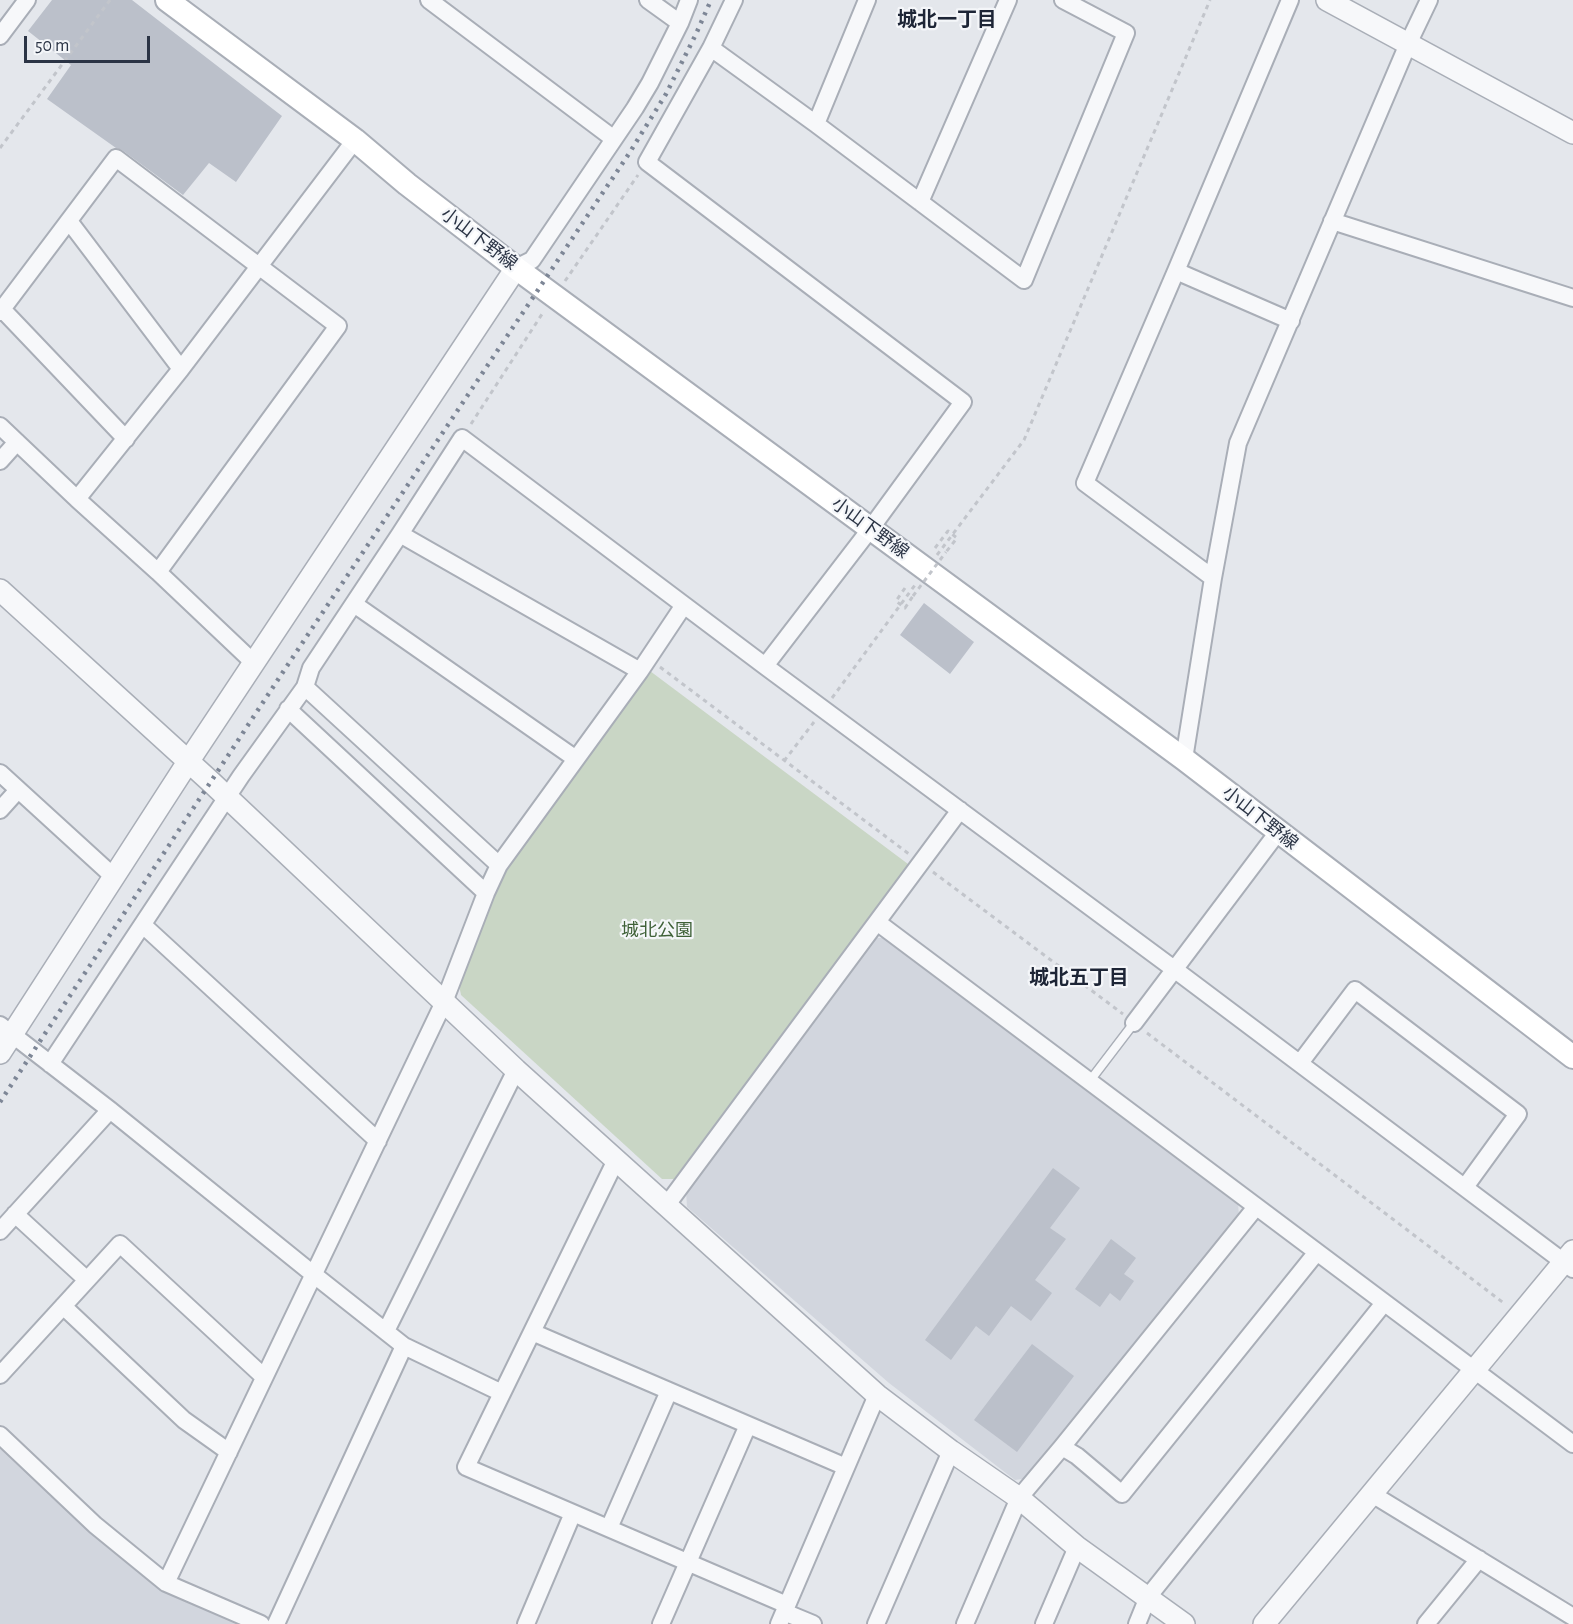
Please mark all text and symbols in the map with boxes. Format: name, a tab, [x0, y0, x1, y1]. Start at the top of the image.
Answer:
district label: 城北一丁目	[897, 8, 997, 32]
scale bar	[27, 24, 153, 62]
text: 50 m	[35, 37, 69, 55]
street label: 小山下野線	[437, 203, 521, 275]
street label: 小山下野線	[827, 493, 913, 563]
street label: 小山下野線	[1218, 782, 1302, 854]
park label: 城北公園	[621, 920, 693, 942]
district label: 城北五丁目	[1029, 966, 1129, 990]

